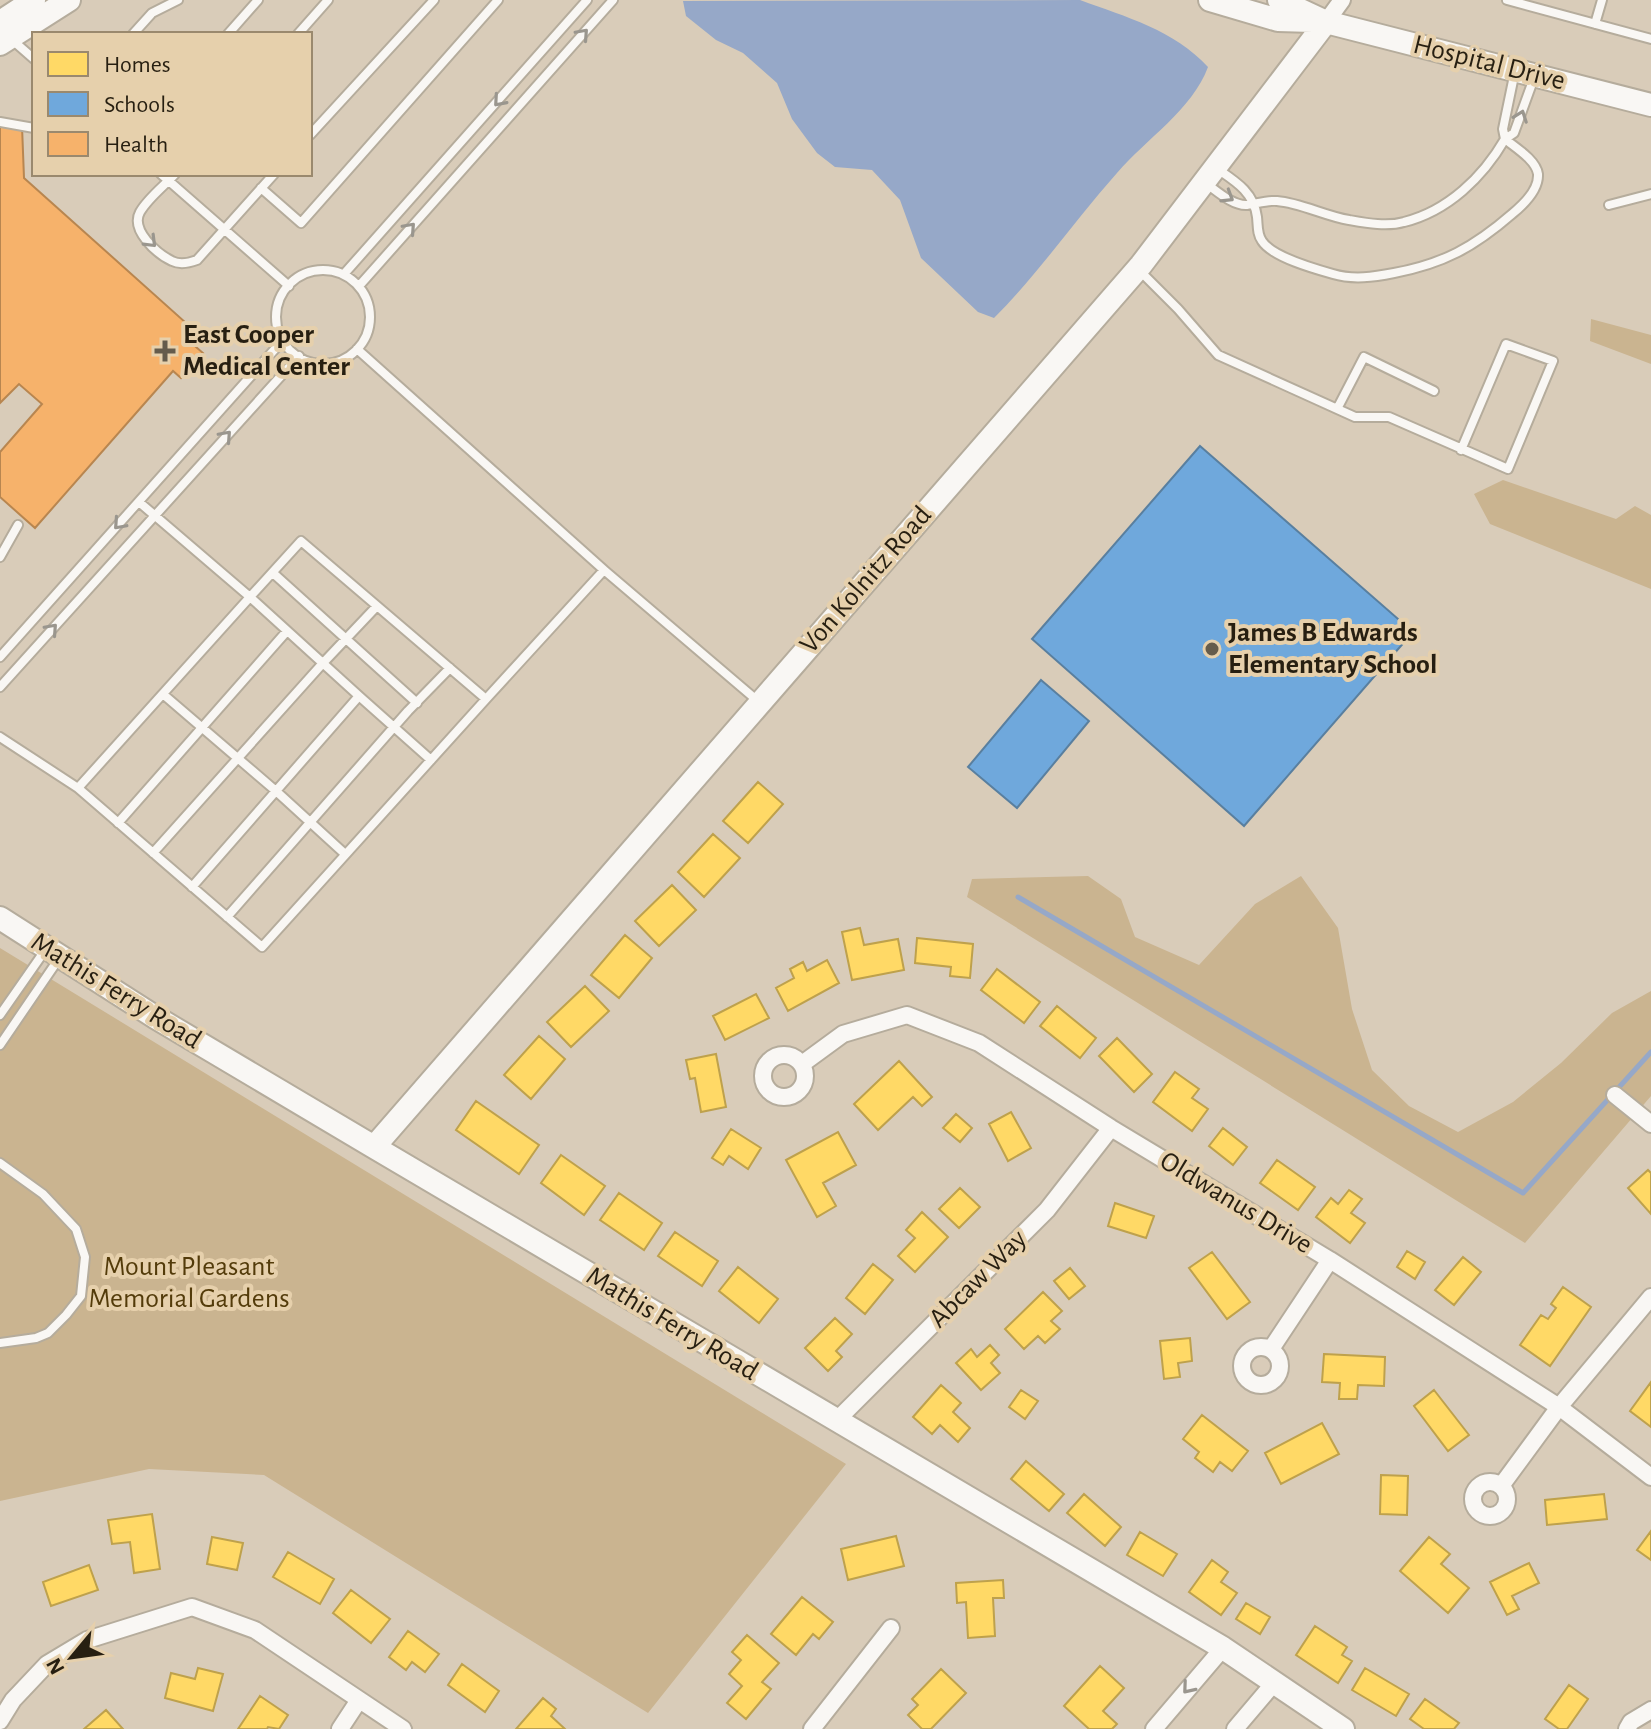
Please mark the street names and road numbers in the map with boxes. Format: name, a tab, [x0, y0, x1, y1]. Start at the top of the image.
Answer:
street label: Hospital Drive	[1410, 31, 1568, 95]
street label: Von Kolnitz Road	[795, 501, 937, 659]
street label: Mathis Ferry Road	[26, 928, 206, 1054]
street label: Oldwanus Drive	[1155, 1147, 1317, 1259]
street label: Abcaw Way	[924, 1225, 1032, 1333]
street label: Mathis Ferry Road	[581, 1262, 763, 1386]

